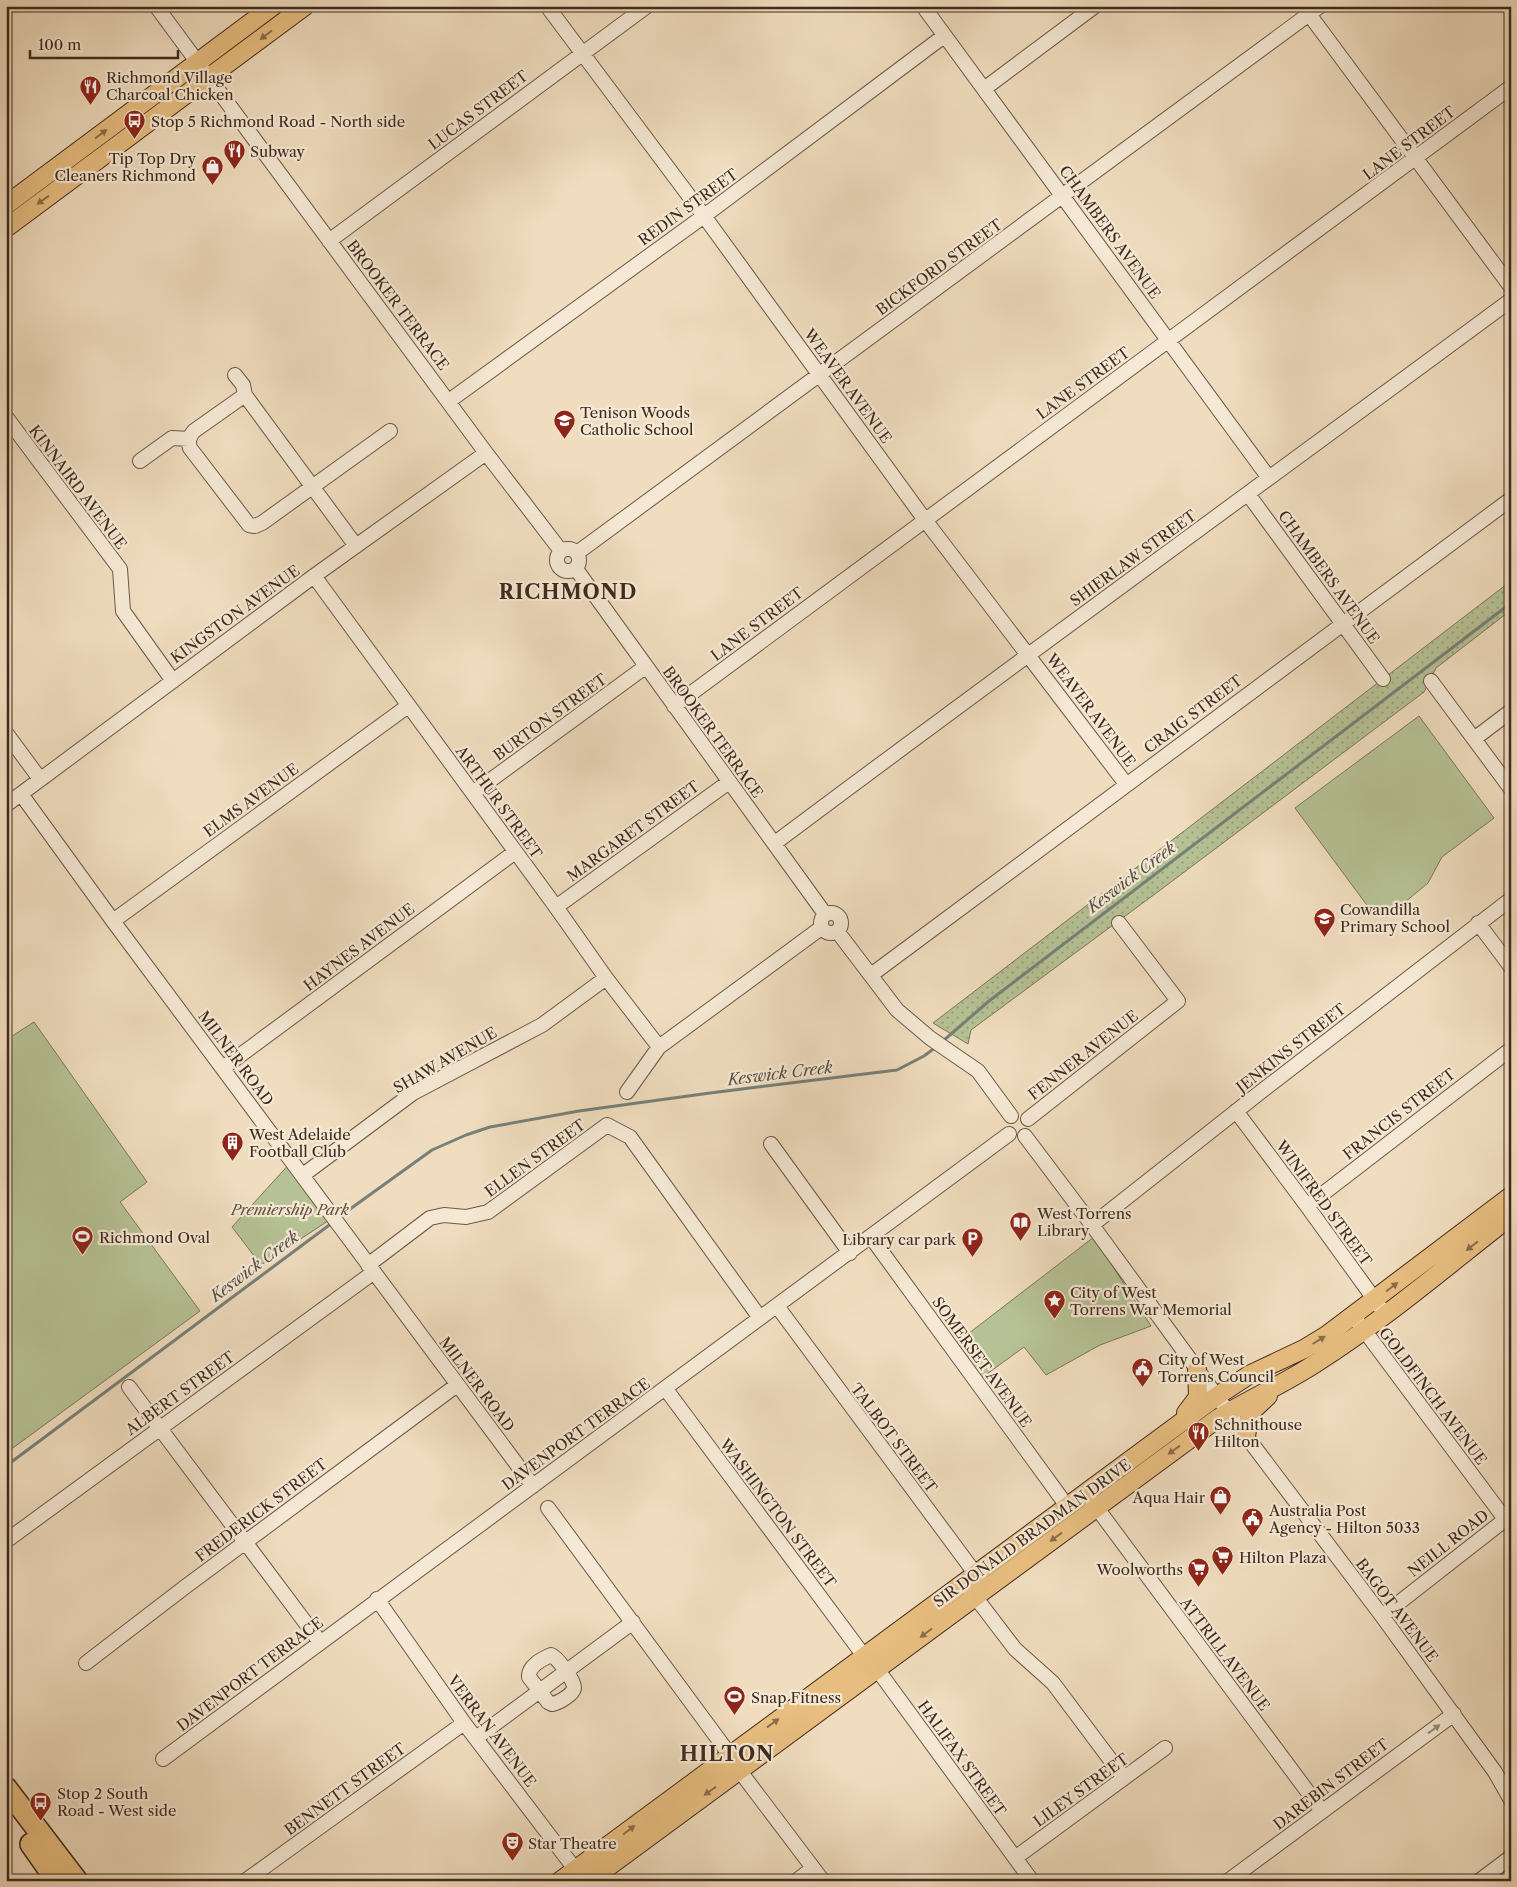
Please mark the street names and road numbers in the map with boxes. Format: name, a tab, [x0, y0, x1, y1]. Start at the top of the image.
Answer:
street label: LUCAS STREET	[424, 66, 532, 154]
street label: LANE STREET	[1359, 102, 1460, 184]
street label: CHAMBERS AVENUE	[1055, 162, 1165, 302]
street label: REDIN STREET	[635, 164, 742, 249]
street label: BICKFORD STREET	[872, 214, 1006, 319]
street label: BROOKER TERRACE	[343, 236, 453, 374]
street label: WEAVER AVENUE	[799, 324, 896, 447]
street label: LANE STREET	[1033, 342, 1134, 423]
street label: KINNAIRD AVENUE	[25, 421, 131, 553]
street label: SHIERLAW STREET	[1066, 505, 1200, 610]
street label: CHAMBERS AVENUE	[1274, 507, 1384, 647]
street label: KINGSTON AVENUE	[167, 561, 303, 667]
street label: LANE STREET	[707, 583, 808, 665]
street label: WEAVER AVENUE	[1042, 649, 1140, 770]
street label: BROOKER TERRACE	[659, 662, 767, 802]
street label: BURTON STREET	[490, 669, 611, 765]
street label: CRAIG STREET	[1140, 670, 1247, 757]
street label: ARTHUR STREET	[451, 741, 547, 863]
street label: ELMS AVENUE	[200, 759, 302, 841]
street label: MARGARET STREET	[563, 776, 704, 886]
street label: HAYNES AVENUE	[300, 899, 418, 995]
street label: JENKINS STREET	[1231, 999, 1350, 1098]
street label: FENNER AVENUE	[1024, 1006, 1142, 1104]
street label: MILNER ROAD	[194, 1007, 278, 1109]
street label: SHAW AVENUE	[390, 1023, 500, 1097]
street label: FRANCIS STREET	[1339, 1064, 1460, 1164]
street label: ELLEN STREET	[481, 1115, 590, 1201]
street label: WINIFRED STREET	[1272, 1136, 1376, 1270]
street label: SOMERSET AVENUE	[928, 1293, 1036, 1431]
street label: GOLDFINCH AVENUE	[1375, 1324, 1491, 1468]
street label: MILNER ROAD	[435, 1333, 519, 1435]
street label: ALBERT STREET	[121, 1347, 239, 1440]
street label: DAVENPORT TERRACE	[498, 1374, 654, 1494]
street label: TALBOT STREET	[847, 1380, 942, 1497]
street label: WASHINGTON STREET	[715, 1434, 841, 1592]
street label: FREDERICK STREET	[191, 1454, 331, 1566]
street label: SIR DONALD BRADMAN DRIVE	[929, 1455, 1135, 1611]
street label: NEILL ROAD	[1404, 1505, 1492, 1581]
street label: BAGOT AVENUE	[1352, 1554, 1442, 1666]
street label: ATTRILL AVENUE	[1176, 1593, 1274, 1714]
street label: DAVENPORT TERRACE	[173, 1613, 327, 1735]
street label: VERRAN AVENUE	[443, 1670, 540, 1791]
street label: HALIFAX STREET	[914, 1697, 1011, 1820]
street label: DAREBIN STREET	[1270, 1734, 1393, 1834]
street label: BENNETT STREET	[281, 1738, 410, 1839]
street label: LILEY STREET	[1030, 1749, 1133, 1831]

